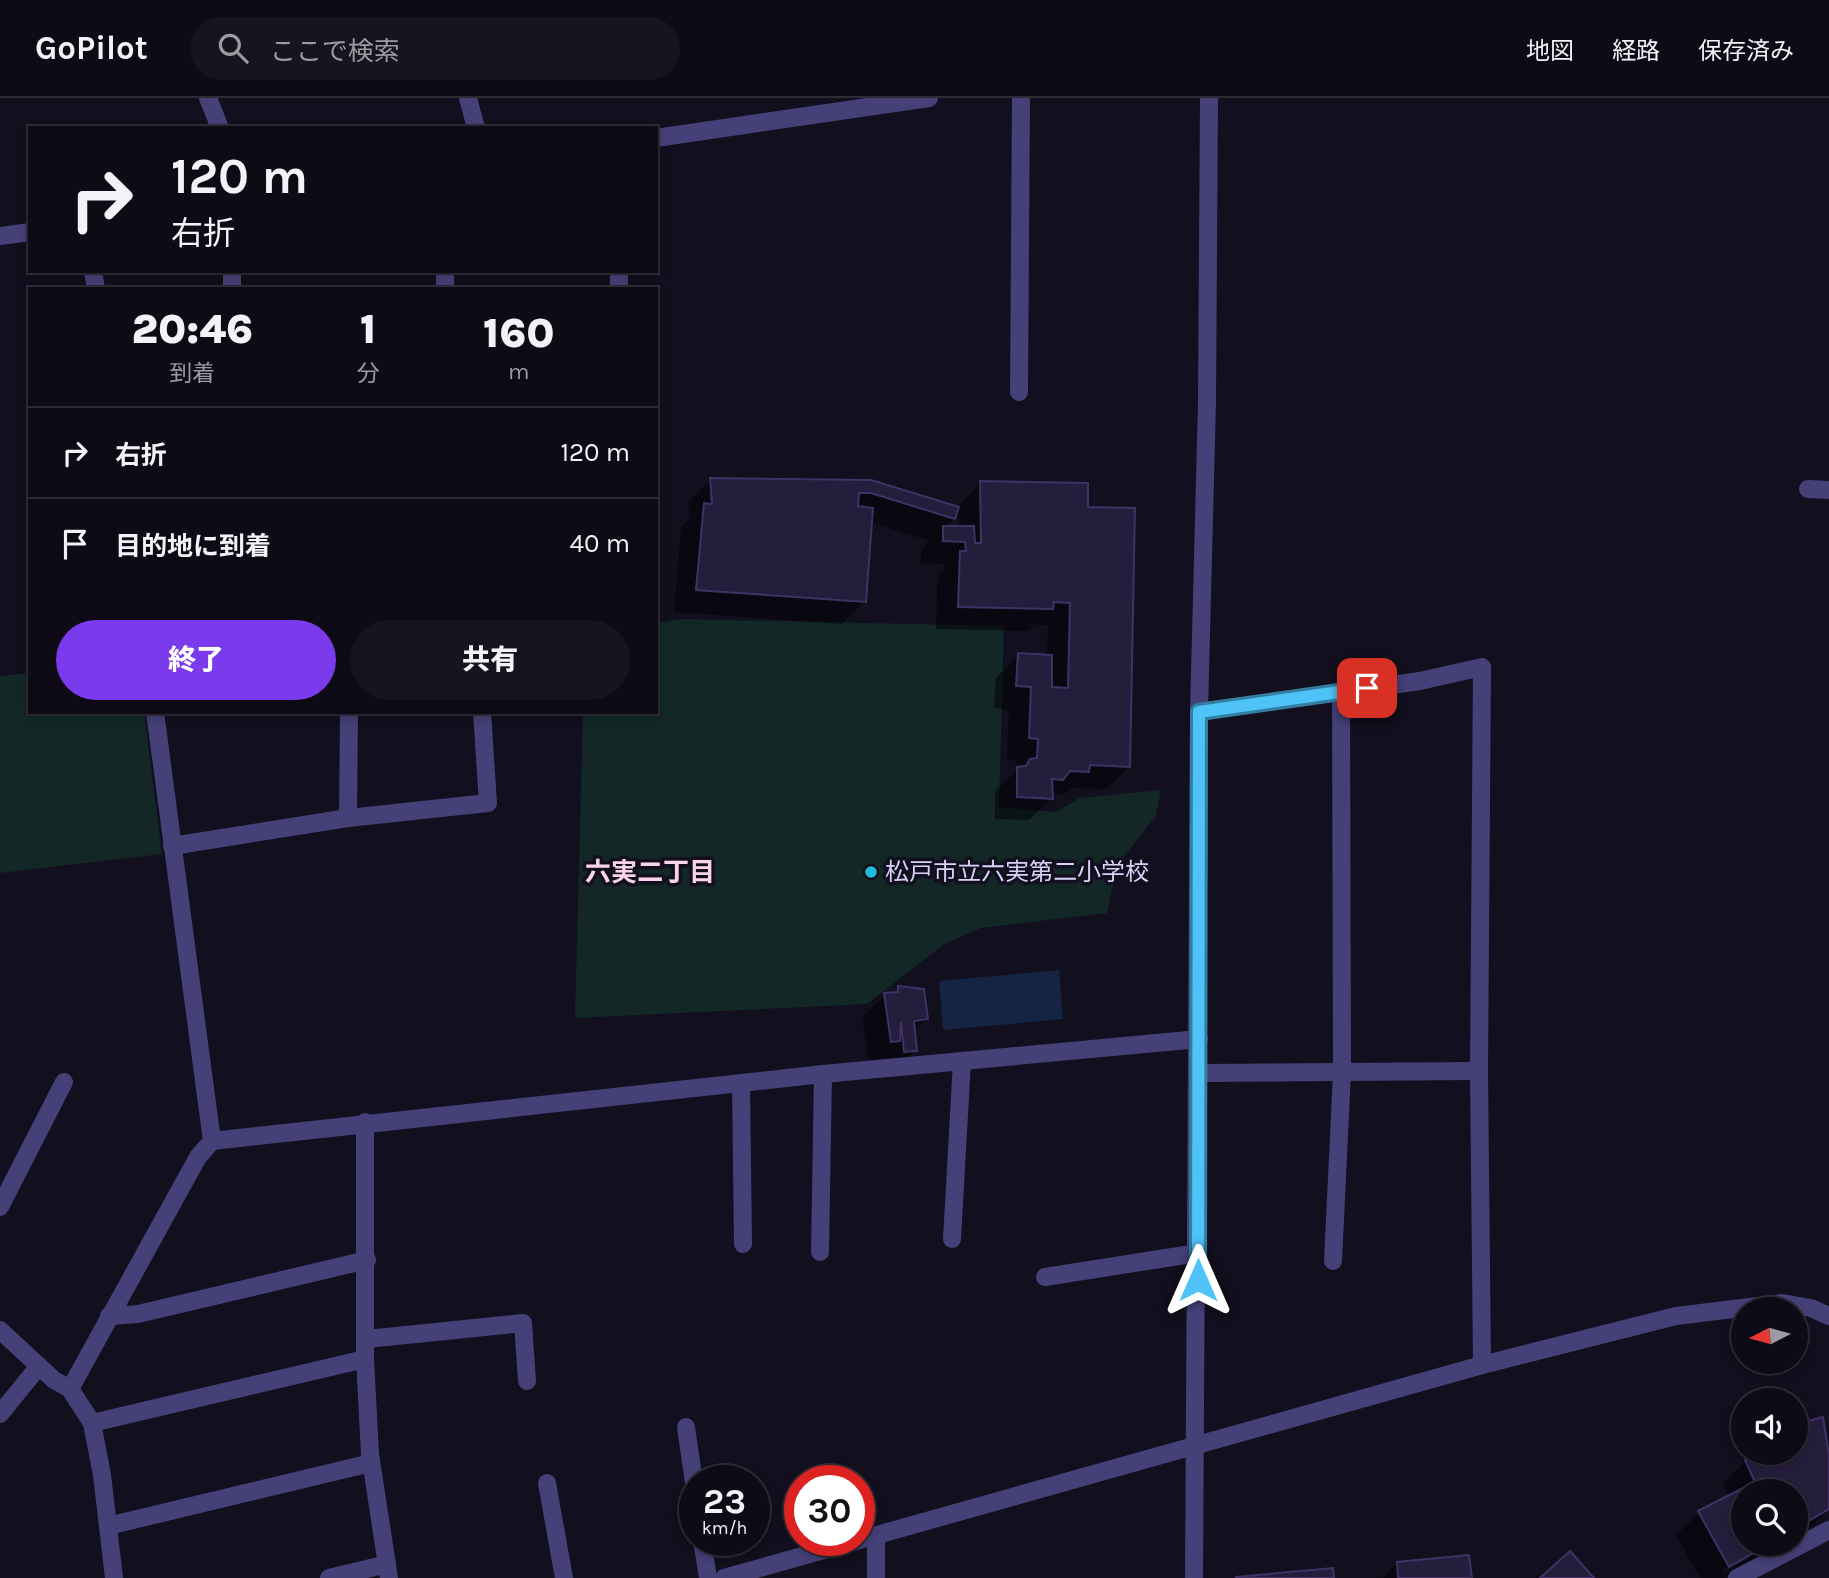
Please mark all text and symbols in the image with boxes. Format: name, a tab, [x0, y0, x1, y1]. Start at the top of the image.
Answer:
search box	[190, 17, 680, 80]
text: GoPilot	[35, 29, 148, 67]
icon: search	[214, 29, 252, 67]
text: ここで検索	[270, 36, 400, 67]
text: 地図	[1526, 37, 1574, 65]
text: 経路	[1612, 37, 1660, 65]
text: 保存済み	[1698, 37, 1794, 65]
text: 120 m	[171, 148, 308, 205]
icon: right	[56, 154, 147, 245]
text: 右折	[171, 215, 235, 252]
text: 20:46	[132, 304, 253, 354]
text: 1	[360, 304, 376, 354]
text: 160	[483, 308, 554, 358]
text: m	[508, 358, 530, 385]
text: 到着	[169, 360, 215, 387]
text: 分	[357, 360, 380, 387]
icon: right	[56, 434, 94, 472]
text: 120 m	[560, 437, 630, 468]
text: 右折	[115, 440, 167, 471]
icon: arrive	[56, 525, 94, 563]
text: 40 m	[570, 528, 630, 559]
text: 目的地に到着	[115, 531, 271, 562]
button: 終了	[56, 620, 336, 700]
button: 共有	[350, 620, 630, 700]
pin	[1337, 658, 1397, 718]
icon: arrive	[1348, 669, 1386, 707]
district label: 六実二丁目	[585, 857, 715, 888]
place label: 松戸市立六実第二小学校	[885, 858, 1149, 886]
marker: 松戸市立六実第二小学校	[863, 864, 879, 880]
position arrow	[1161, 1243, 1235, 1317]
north arrow	[1731, 1297, 1808, 1374]
map controls	[1731, 1297, 1808, 1556]
button: sound	[1731, 1388, 1808, 1465]
speed limit sign: 30	[784, 1465, 875, 1556]
button: search	[1731, 1479, 1808, 1556]
text: 23	[703, 1481, 746, 1522]
text: km/h	[702, 1517, 747, 1539]

